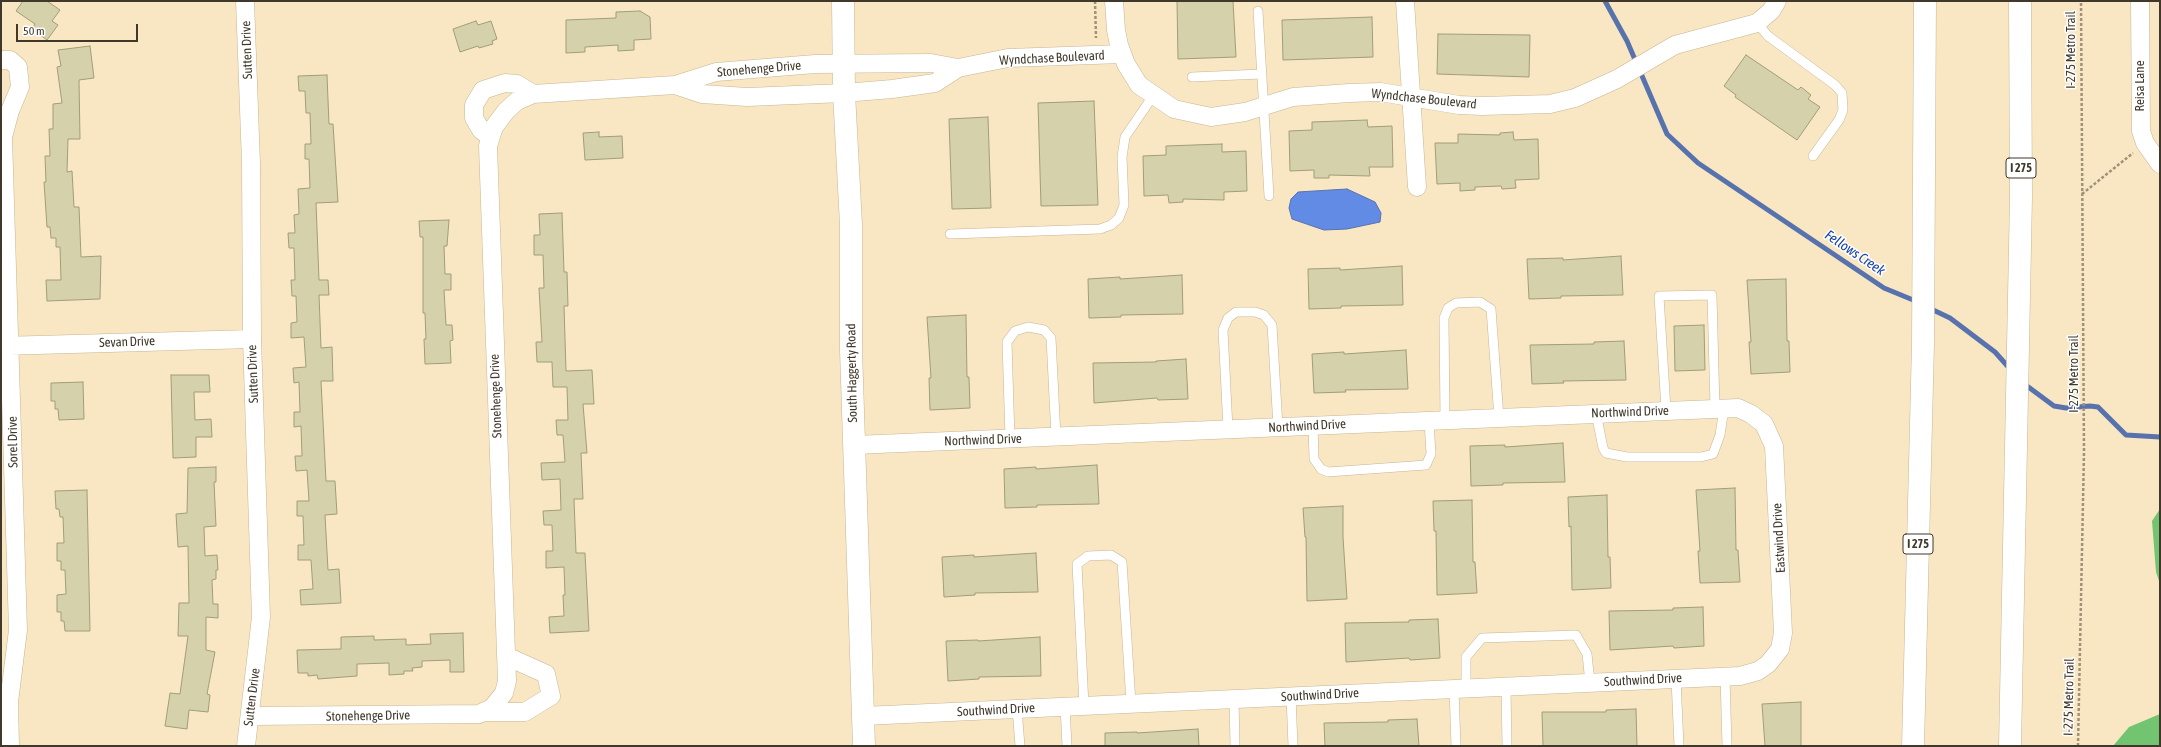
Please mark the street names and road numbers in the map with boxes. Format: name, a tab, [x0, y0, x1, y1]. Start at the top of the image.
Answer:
street label: I-275 Metro Trail	[2063, 11, 2079, 89]
street label: Sutten Drive	[238, 21, 256, 79]
street label: Wyndchase Boulevard	[999, 47, 1105, 69]
street label: Stonehenge Drive	[716, 58, 802, 80]
street label: Reisa Lane	[2132, 60, 2148, 112]
street label: Wyndchase Boulevard	[1371, 86, 1477, 112]
road number: I 275	[2006, 158, 2036, 178]
street label: South Haggerty Road	[843, 323, 861, 423]
street label: Sevan Drive	[99, 333, 155, 351]
street label: I-275 Metro Trail	[2066, 335, 2082, 413]
street label: Sutten Drive	[244, 345, 262, 403]
street label: Stonehenge Drive	[487, 354, 505, 438]
street label: Northwind Drive	[1591, 403, 1669, 421]
street label: Sorel Drive	[5, 416, 21, 468]
street label: Northwind Drive	[1268, 416, 1346, 436]
street label: Northwind Drive	[944, 431, 1022, 449]
street label: Eastwind Drive	[1769, 503, 1789, 573]
road number: I 275	[1903, 534, 1933, 554]
street label: I-275 Metro Trail	[2061, 658, 2077, 736]
street label: Sutten Drive	[241, 667, 263, 727]
street label: Southwind Drive	[1604, 670, 1682, 690]
street label: Southwind Drive	[1281, 685, 1359, 705]
street label: Southwind Drive	[957, 700, 1035, 720]
street label: Stonehenge Drive	[326, 707, 410, 725]

